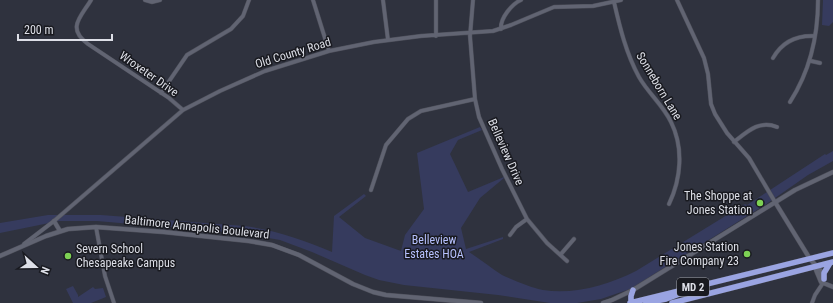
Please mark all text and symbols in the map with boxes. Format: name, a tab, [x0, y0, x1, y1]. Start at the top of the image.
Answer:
scale bar	[18, 16, 112, 42]
text: 200 m	[24, 23, 54, 37]
street label: Old County Road	[253, 35, 333, 71]
street label: Wroxeter Drive	[117, 49, 181, 100]
street label: Sonneborn Lane	[633, 50, 685, 123]
street label: Belleview Drive	[485, 117, 527, 188]
place label: The Shoppe at Jones Station	[684, 189, 752, 217]
marker: The Shoppe at Jones Station	[755, 198, 765, 208]
street label: Baltimore Annapolis Boulevard	[124, 212, 270, 242]
park label: Belleview Estates HOA	[404, 233, 464, 261]
place label: Jones Station Fire Company 23	[660, 240, 739, 268]
place label: Severn School Chesapeake Campus	[76, 242, 175, 270]
north arrow	[16, 247, 56, 287]
marker: Jones Station Fire Company 23	[742, 249, 752, 259]
marker: Severn School Chesapeake Campus	[63, 251, 73, 261]
text: N	[38, 265, 52, 276]
road number: MD 2	[677, 278, 709, 296]

